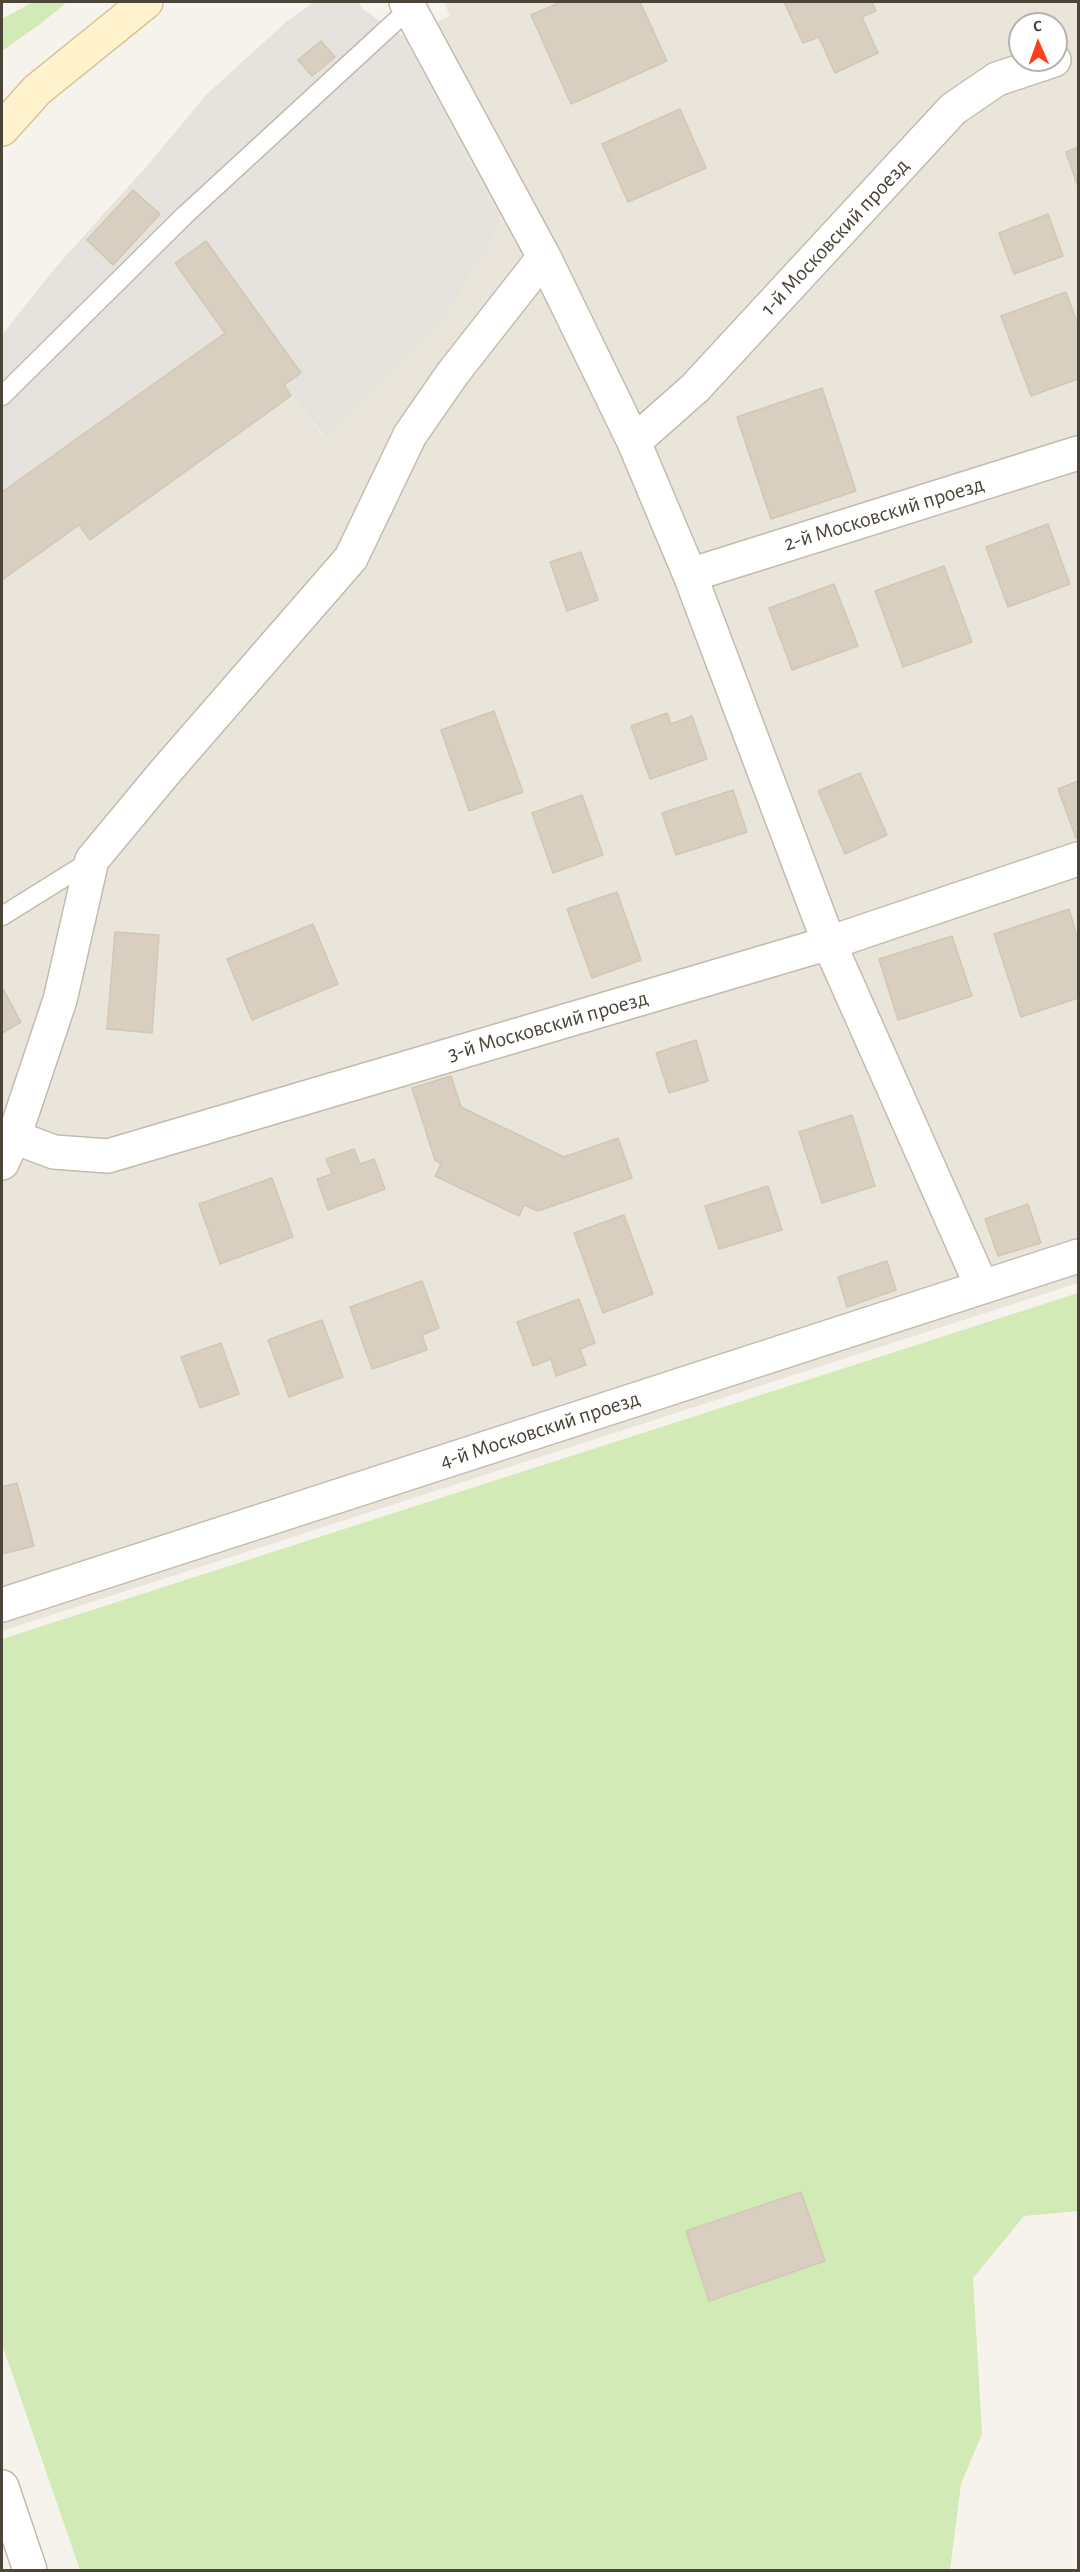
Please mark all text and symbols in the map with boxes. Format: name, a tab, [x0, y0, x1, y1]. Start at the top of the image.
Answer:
north arrow	[1008, 12, 1068, 72]
text: С	[1033, 18, 1042, 34]
street label: 1-й Московский проезд	[755, 153, 915, 321]
street label: 2-й Московский проезд	[781, 471, 987, 557]
street label: 3-й Московский проезд	[445, 985, 651, 1067]
street label: 4-й Московский проезд	[437, 1385, 643, 1475]

